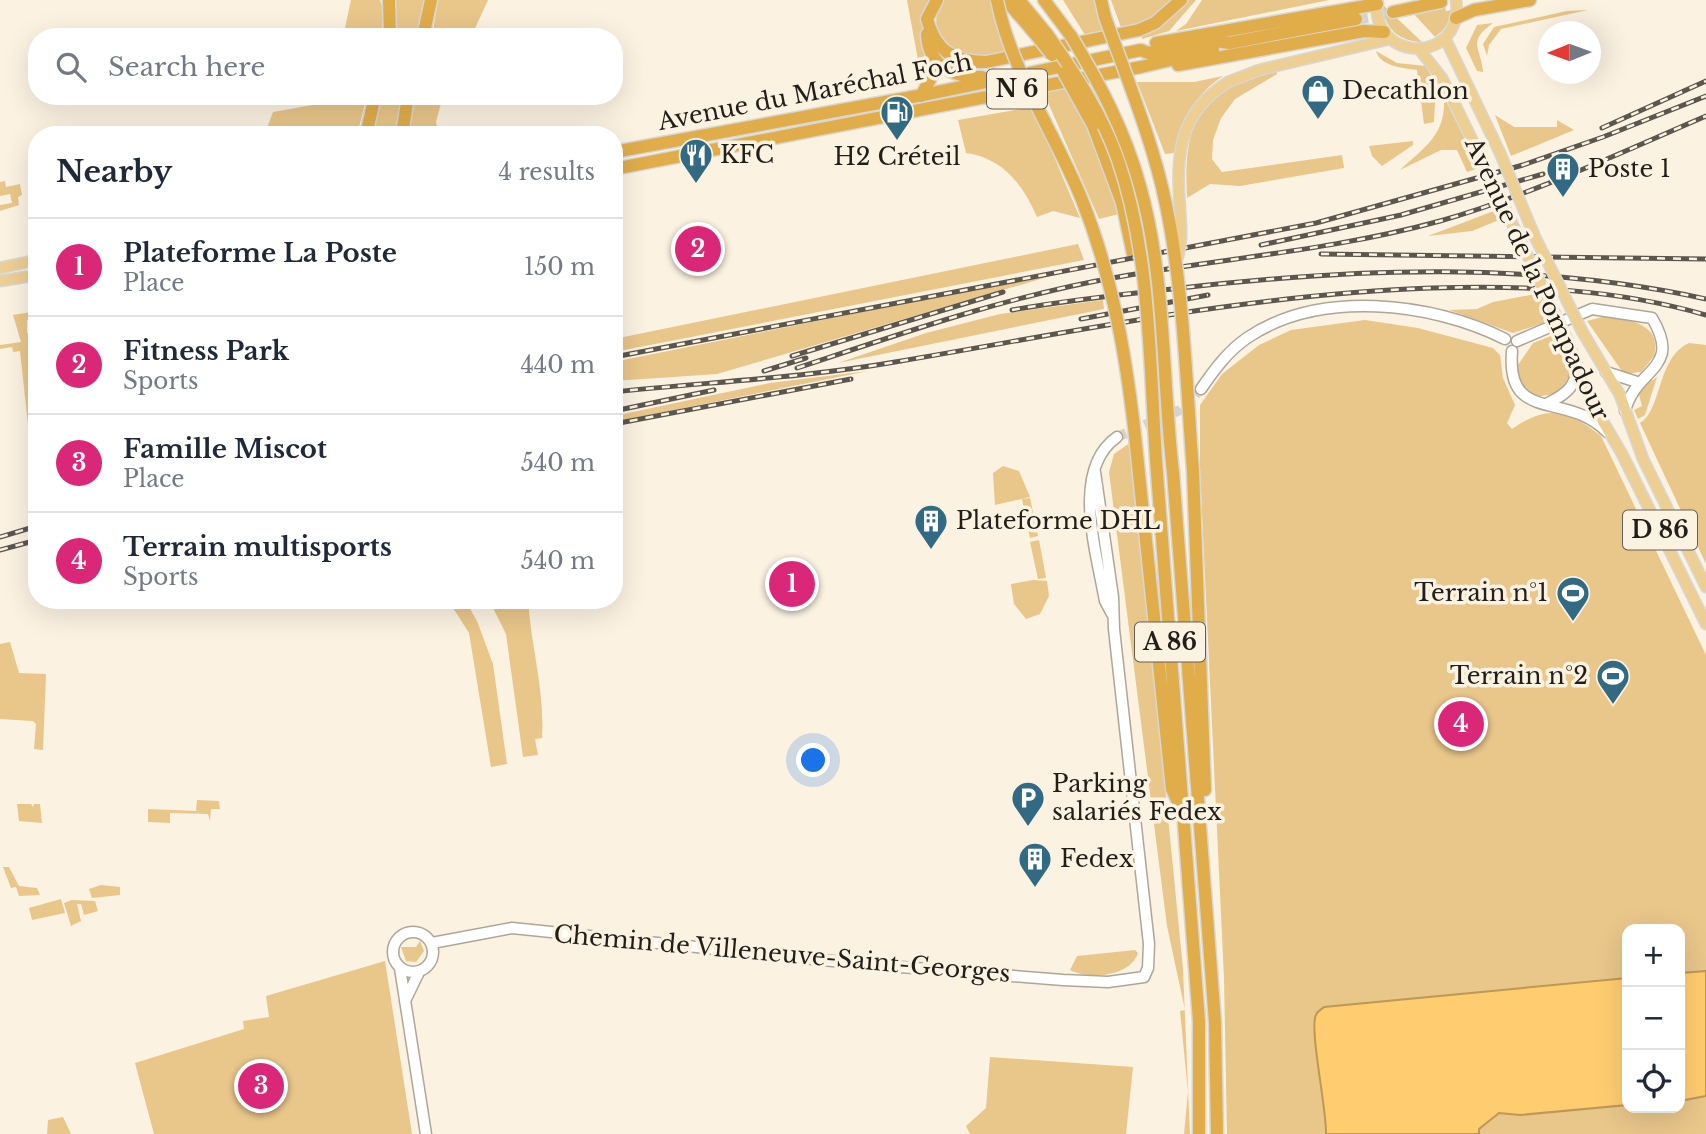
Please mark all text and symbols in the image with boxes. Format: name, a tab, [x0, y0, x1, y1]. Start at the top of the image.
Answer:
north arrow	[1538, 21, 1601, 84]
search box	[28, 28, 623, 105]
street label: Avenue du Maréchal Foch	[654, 47, 974, 136]
icon: search	[52, 48, 90, 86]
text: Search here	[108, 51, 265, 83]
road number: N 6	[987, 69, 1047, 108]
shop icon: Decathlon	[1299, 72, 1337, 121]
place label: Decathlon	[1342, 76, 1469, 105]
fuel station icon: H2 Créteil	[878, 93, 916, 142]
street label: Avenue de la Pompadour	[1459, 132, 1616, 425]
restaurant icon: KFC	[677, 136, 715, 185]
place label: KFC	[720, 140, 774, 169]
place label: H2 Créteil	[834, 142, 961, 171]
building icon: Poste 1	[1544, 150, 1582, 199]
text: Nearby	[56, 153, 172, 190]
place label: Poste 1	[1588, 154, 1671, 183]
text: 4 results	[499, 158, 595, 186]
pin: 2	[675, 223, 721, 275]
text: Plateforme La Poste	[123, 237, 397, 269]
text: 1	[74, 253, 84, 281]
text: 150 m	[524, 253, 595, 281]
text: Place	[123, 269, 185, 297]
text: Fitness Park	[123, 335, 289, 367]
text: 2	[72, 351, 86, 379]
text: 440 m	[520, 351, 595, 379]
text: Sports	[123, 367, 199, 395]
text: Famille Miscot	[123, 433, 327, 465]
text: 3	[72, 449, 86, 477]
text: 540 m	[521, 449, 595, 477]
text: Place	[123, 465, 185, 493]
building icon: Plateforme DHL	[912, 502, 950, 551]
place label: Plateforme DHL	[956, 506, 1160, 535]
road number: D 86	[1623, 510, 1697, 550]
text: Terrain multisports	[123, 531, 392, 563]
text: 4	[71, 547, 87, 575]
text: 540 m	[521, 547, 595, 575]
pin: 1	[769, 558, 815, 610]
text: Sports	[123, 563, 199, 591]
sports icon: Terrain n°1	[1554, 574, 1592, 623]
place label: Terrain n°1	[1414, 578, 1548, 607]
road number: A 86	[1135, 622, 1205, 662]
sports icon: Terrain n°2	[1594, 657, 1632, 706]
place label: Terrain n°2	[1450, 661, 1588, 690]
pin: 4	[1438, 698, 1484, 750]
your location	[796, 743, 830, 777]
place label: Parking salariés Fedex	[1052, 769, 1222, 826]
parking icon: Parking salariés Fedex	[1009, 779, 1047, 828]
building icon: Fedex	[1016, 840, 1054, 889]
place label: Fedex	[1060, 844, 1134, 873]
street label: Chemin de Villeneuve-Saint-Georges	[552, 919, 1012, 988]
map controls	[1622, 924, 1685, 1113]
button: +	[1622, 924, 1685, 987]
button: −	[1622, 987, 1685, 1050]
button: locate	[1622, 1050, 1685, 1113]
pin: 3	[238, 1060, 284, 1112]

